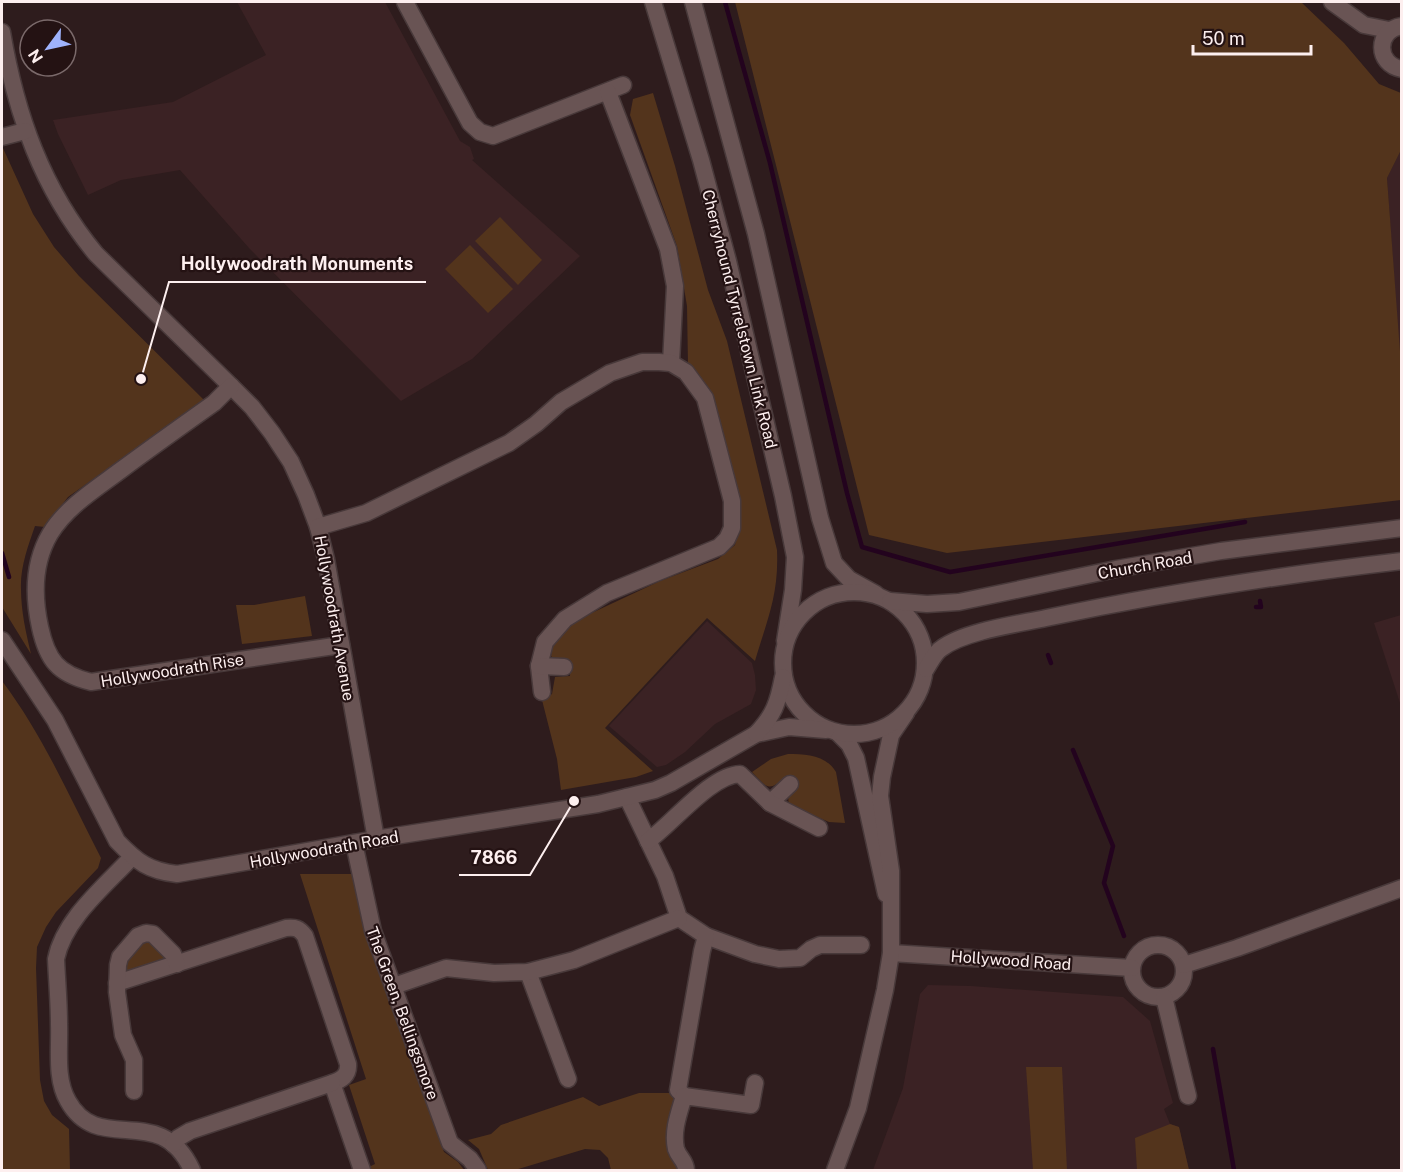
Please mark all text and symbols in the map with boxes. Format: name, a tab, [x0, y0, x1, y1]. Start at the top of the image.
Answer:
north arrow	[18, 18, 78, 78]
scale bar	[1193, 18, 1312, 56]
text: 50 m	[1202, 28, 1245, 49]
text: N	[24, 45, 47, 66]
street label: Cherryhound Tyrrelstown Link Road	[698, 188, 781, 451]
callout: Hollywoodrath Monuments	[169, 246, 426, 282]
text: Hollywoodrath Monuments	[181, 253, 413, 274]
street label: Hollywoodrath Avenue	[311, 534, 358, 702]
street label: Church Road	[1096, 548, 1194, 583]
street label: Hollywoodrath Rise	[99, 650, 245, 691]
street label: Hollywoodrath Road	[248, 827, 400, 872]
callout: 7866	[459, 839, 530, 875]
text: 7866	[471, 847, 518, 868]
street label: The Green, Bellingsmore	[362, 924, 443, 1102]
street label: Hollywood Road	[950, 947, 1072, 974]

